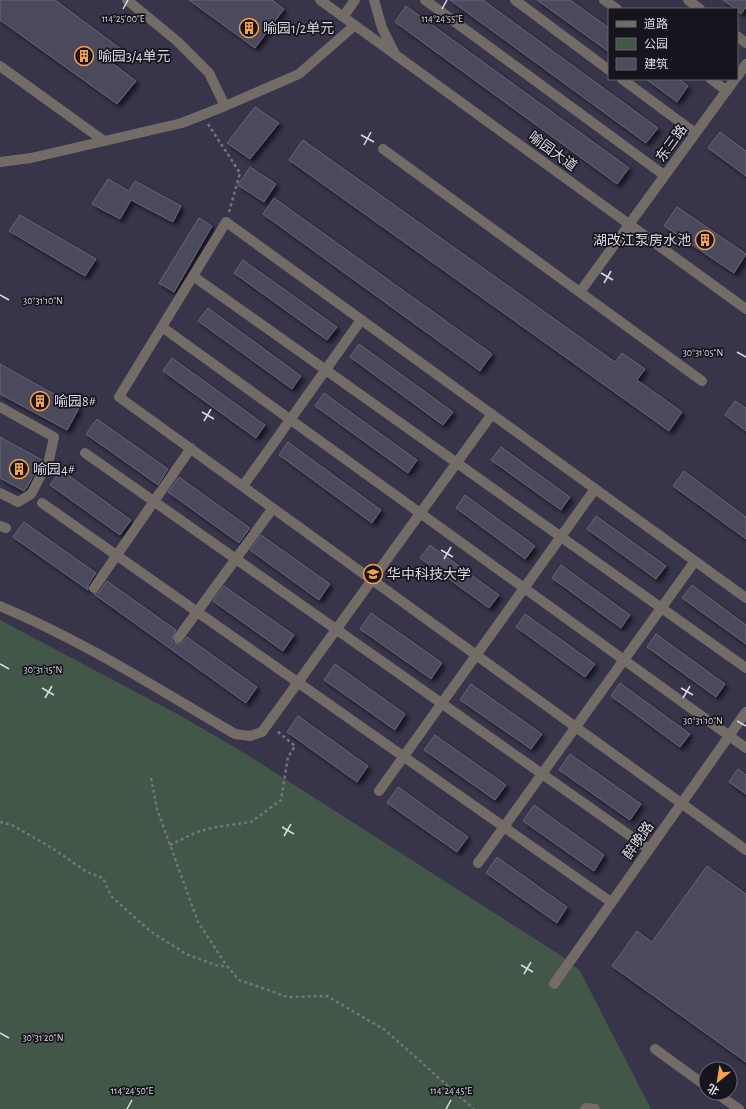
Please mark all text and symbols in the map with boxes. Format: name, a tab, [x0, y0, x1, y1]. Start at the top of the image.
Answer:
legend	[608, 8, 738, 80]
text: 114°25'00"E	[101, 14, 145, 24]
text: 114°24'55"E	[421, 14, 463, 24]
building icon: 喻园1/2单元	[238, 17, 260, 39]
text: 道路	[644, 17, 668, 30]
place label: 喻园1/2单元	[263, 21, 334, 36]
text: 公园	[644, 38, 668, 50]
building icon: 喻园3/4单元	[73, 45, 95, 67]
place label: 喻园3/4单元	[98, 49, 171, 64]
text: 建筑	[644, 57, 668, 70]
street label: 东三路	[653, 122, 690, 165]
street label: 喻园大道	[526, 129, 580, 174]
building icon: 湖改江泵房水池	[694, 229, 716, 251]
place label: 湖改江泵房水池	[593, 233, 691, 248]
text: 30°31'10"N	[23, 296, 63, 306]
text: 30°31'05"N	[683, 348, 723, 358]
building icon: 喻园8#	[29, 390, 51, 412]
place label: 喻园8#	[54, 394, 96, 409]
building icon: 喻园4#	[8, 458, 30, 480]
place label: 喻园4#	[33, 462, 75, 477]
school or university icon: 华中科技大学	[362, 563, 384, 585]
place label: 华中科技大学	[387, 566, 471, 582]
text: 30°31'15"N	[24, 665, 62, 675]
text: 30°31'10"N	[683, 716, 723, 726]
street label: 醉晚路	[620, 819, 657, 862]
text: 30°31'20"N	[22, 1033, 64, 1043]
north arrow	[698, 1061, 738, 1101]
text: 北	[706, 1082, 721, 1097]
text: 114°24'50"E	[111, 1086, 154, 1096]
text: 114°24'45"E	[430, 1086, 472, 1096]

